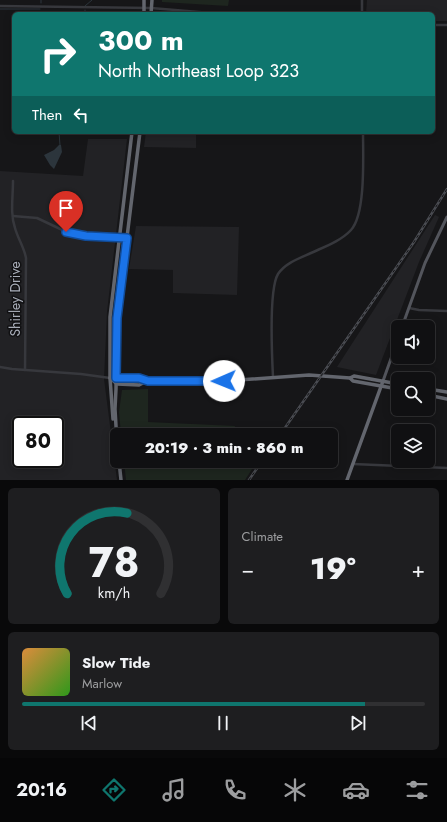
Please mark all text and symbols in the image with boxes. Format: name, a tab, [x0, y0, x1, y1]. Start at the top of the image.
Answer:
text: 300 m	[98, 20, 184, 61]
icon: right	[32, 28, 84, 80]
text: North Northeast Loop 323	[98, 58, 299, 84]
text: Then	[32, 104, 62, 126]
icon: left	[70, 104, 92, 126]
pin	[49, 191, 83, 232]
icon: arrive	[55, 197, 77, 219]
street label: Shirley Drive	[5, 261, 25, 337]
map controls	[391, 320, 435, 468]
button: sound	[391, 320, 435, 364]
position arrow	[203, 360, 245, 402]
button: search	[391, 372, 435, 416]
speed limit sign: 80	[12, 416, 64, 468]
button: layers	[391, 424, 435, 468]
text: 20:19 · 3 min · 860 m	[145, 437, 303, 459]
text: Climate	[242, 527, 283, 546]
text: 78	[88, 532, 139, 593]
text: 19°	[310, 547, 356, 590]
text: −	[242, 553, 254, 585]
text: +	[411, 553, 425, 585]
text: km/h	[98, 583, 130, 603]
text: Slow Tide	[82, 652, 150, 674]
text: Marlow	[82, 674, 122, 693]
icon: previous	[78, 712, 100, 734]
icon: pause	[212, 712, 234, 734]
icon: next	[347, 712, 369, 734]
icon: directions	[100, 776, 128, 804]
icon: music	[160, 776, 188, 804]
icon: phone	[221, 776, 249, 804]
icon: climate	[281, 776, 309, 804]
icon: car	[342, 776, 370, 804]
icon: filters	[403, 776, 431, 804]
text: 20:16	[16, 777, 67, 803]

